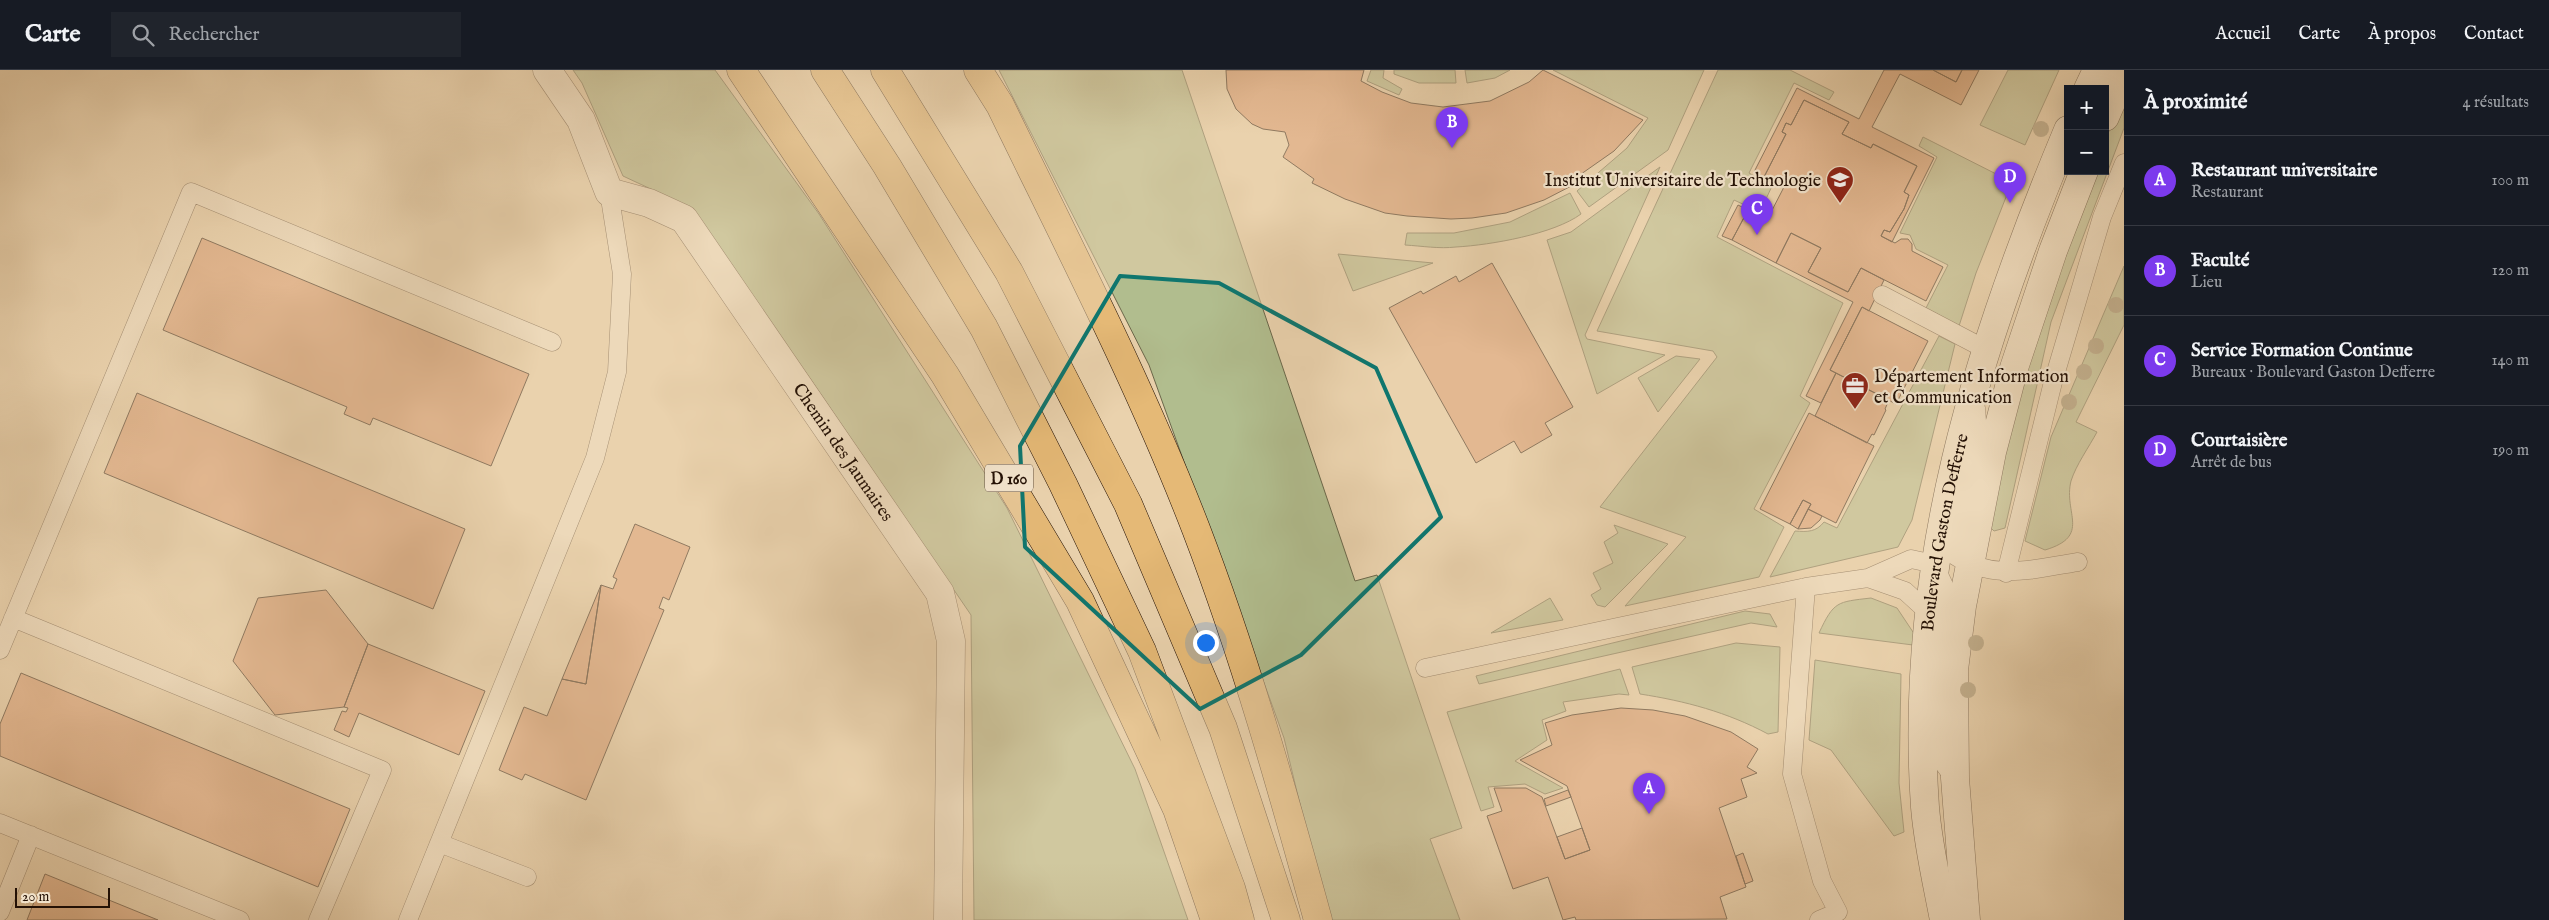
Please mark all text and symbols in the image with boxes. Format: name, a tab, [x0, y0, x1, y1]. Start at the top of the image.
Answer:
search box	[111, 12, 461, 57]
text: Carte	[25, 19, 81, 50]
icon: search	[129, 21, 157, 49]
text: Rechercher	[169, 23, 260, 47]
text: Accueil	[2216, 23, 2271, 46]
text: Carte	[2299, 23, 2340, 46]
text: À propos	[2368, 23, 2436, 46]
text: Contact	[2464, 23, 2524, 46]
map controls	[2064, 85, 2109, 175]
button: +	[2064, 85, 2109, 130]
text: À proximité	[2144, 89, 2247, 116]
text: 4 résultats	[2463, 93, 2529, 113]
pin: B	[1436, 107, 1468, 148]
button: −	[2064, 130, 2109, 175]
text: Restaurant universitaire	[2191, 159, 2377, 183]
pin: D	[1994, 162, 2026, 203]
school or university icon: Institut Universitaire de Technologie	[1825, 165, 1855, 204]
place label: Institut Universitaire de Technologie	[1545, 170, 1821, 193]
text: A	[2155, 171, 2165, 191]
text: 100 m	[2492, 171, 2529, 191]
text: Restaurant	[2191, 183, 2264, 203]
pin: C	[1741, 194, 1773, 235]
text: Faculté	[2191, 249, 2249, 273]
text: B	[2155, 261, 2165, 281]
text: 120 m	[2492, 261, 2529, 281]
text: Lieu	[2191, 273, 2222, 293]
text: Service Formation Continue	[2191, 339, 2413, 363]
text: C	[2154, 351, 2166, 371]
text: 140 m	[2491, 351, 2529, 371]
text: Bureaux · Boulevard Gaston Defferre	[2191, 363, 2435, 383]
place label: Département Information et Communication	[1874, 366, 2069, 410]
office icon: Département Information et Communication	[1840, 371, 1870, 410]
street label: Chemin des Jaumaires	[787, 379, 898, 526]
text: Courtaisière	[2191, 429, 2288, 453]
street label: Boulevard Gaston Defferre	[1917, 431, 1975, 633]
text: D	[2154, 441, 2166, 461]
text: 190 m	[2492, 441, 2529, 461]
text: Arrêt de bus	[2191, 453, 2272, 473]
road number: D 160	[985, 464, 1033, 492]
your location	[1193, 630, 1219, 656]
pin: A	[1633, 773, 1665, 814]
scale bar	[15, 885, 110, 908]
text: 20 m	[22, 888, 49, 906]

